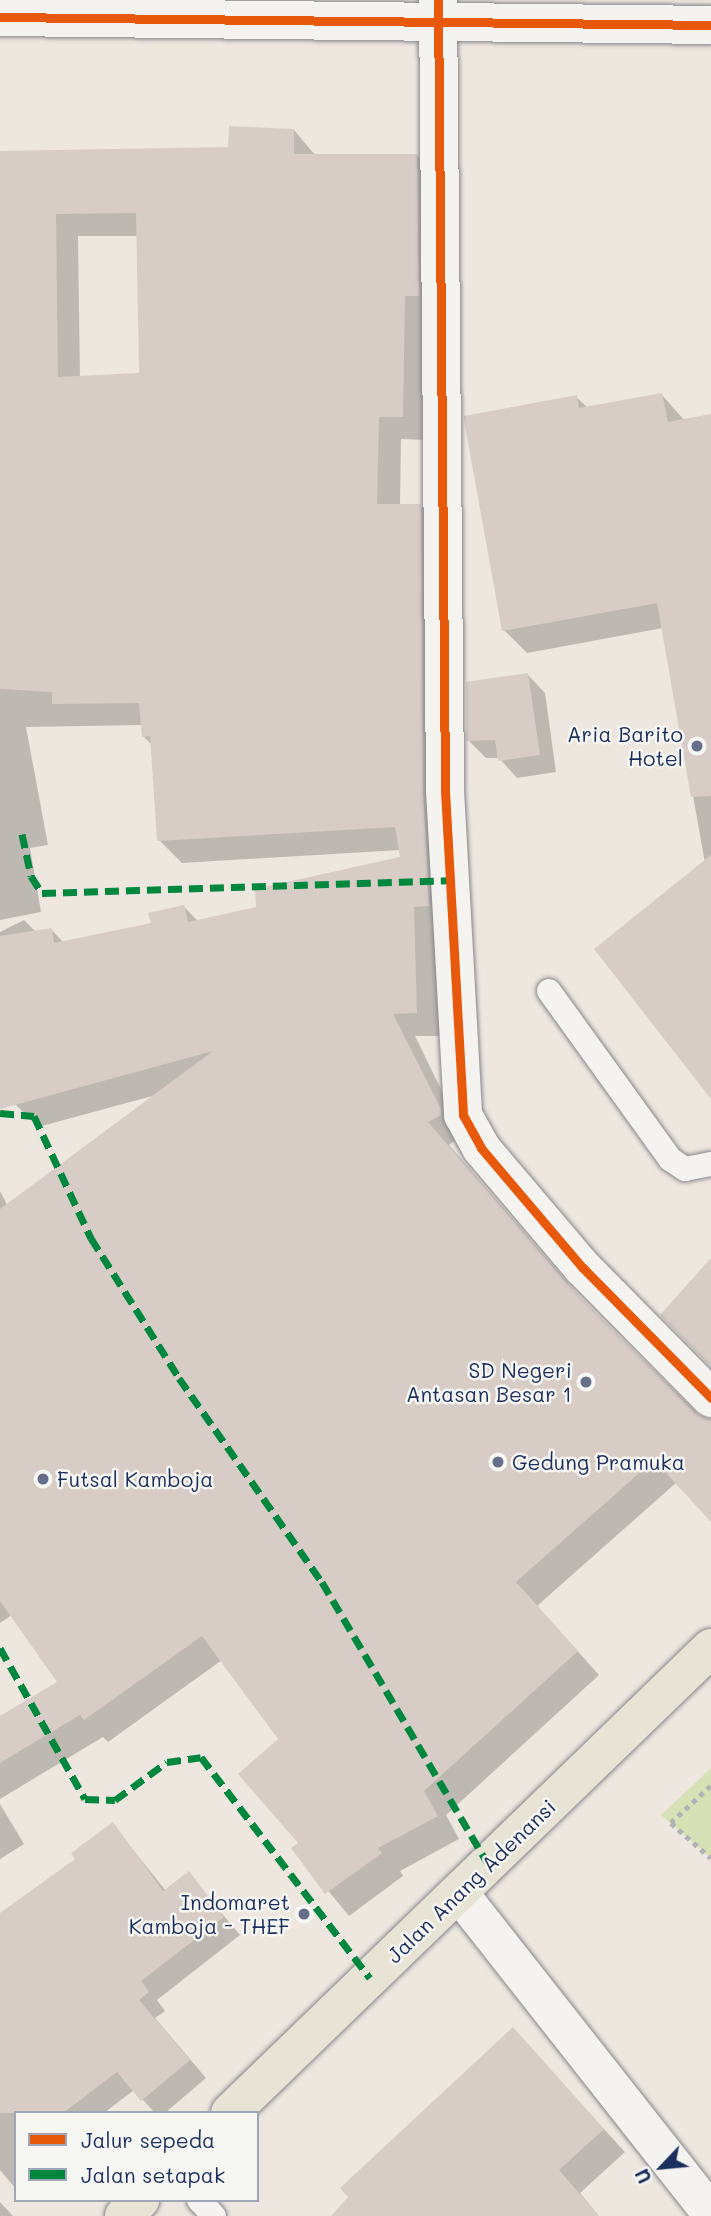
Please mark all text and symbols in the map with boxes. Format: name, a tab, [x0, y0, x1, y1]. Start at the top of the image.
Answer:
place label: Aria Barito Hotel	[567, 721, 683, 771]
marker: Aria Barito Hotel	[689, 738, 705, 754]
place label: SD Negeri Antasan Besar 1	[406, 1357, 572, 1407]
marker: SD Negeri Antasan Besar 1	[578, 1374, 594, 1390]
place label: Gedung Pramuka	[512, 1449, 685, 1475]
marker: Gedung Pramuka	[490, 1454, 506, 1470]
place label: Futsal Kamboja	[57, 1466, 213, 1492]
marker: Futsal Kamboja	[35, 1471, 51, 1487]
street label: Jalan Anang Adenansi	[381, 1794, 561, 1968]
place label: Indomaret Kamboja - THEF	[129, 1889, 290, 1939]
marker: Indomaret Kamboja - THEF	[296, 1906, 312, 1922]
legend	[14, 2111, 259, 2202]
text: Jalur sepeda	[81, 2126, 215, 2153]
north arrow	[627, 2132, 697, 2202]
text: Jalan setapak	[81, 2161, 225, 2188]
text: U	[629, 2165, 657, 2188]

